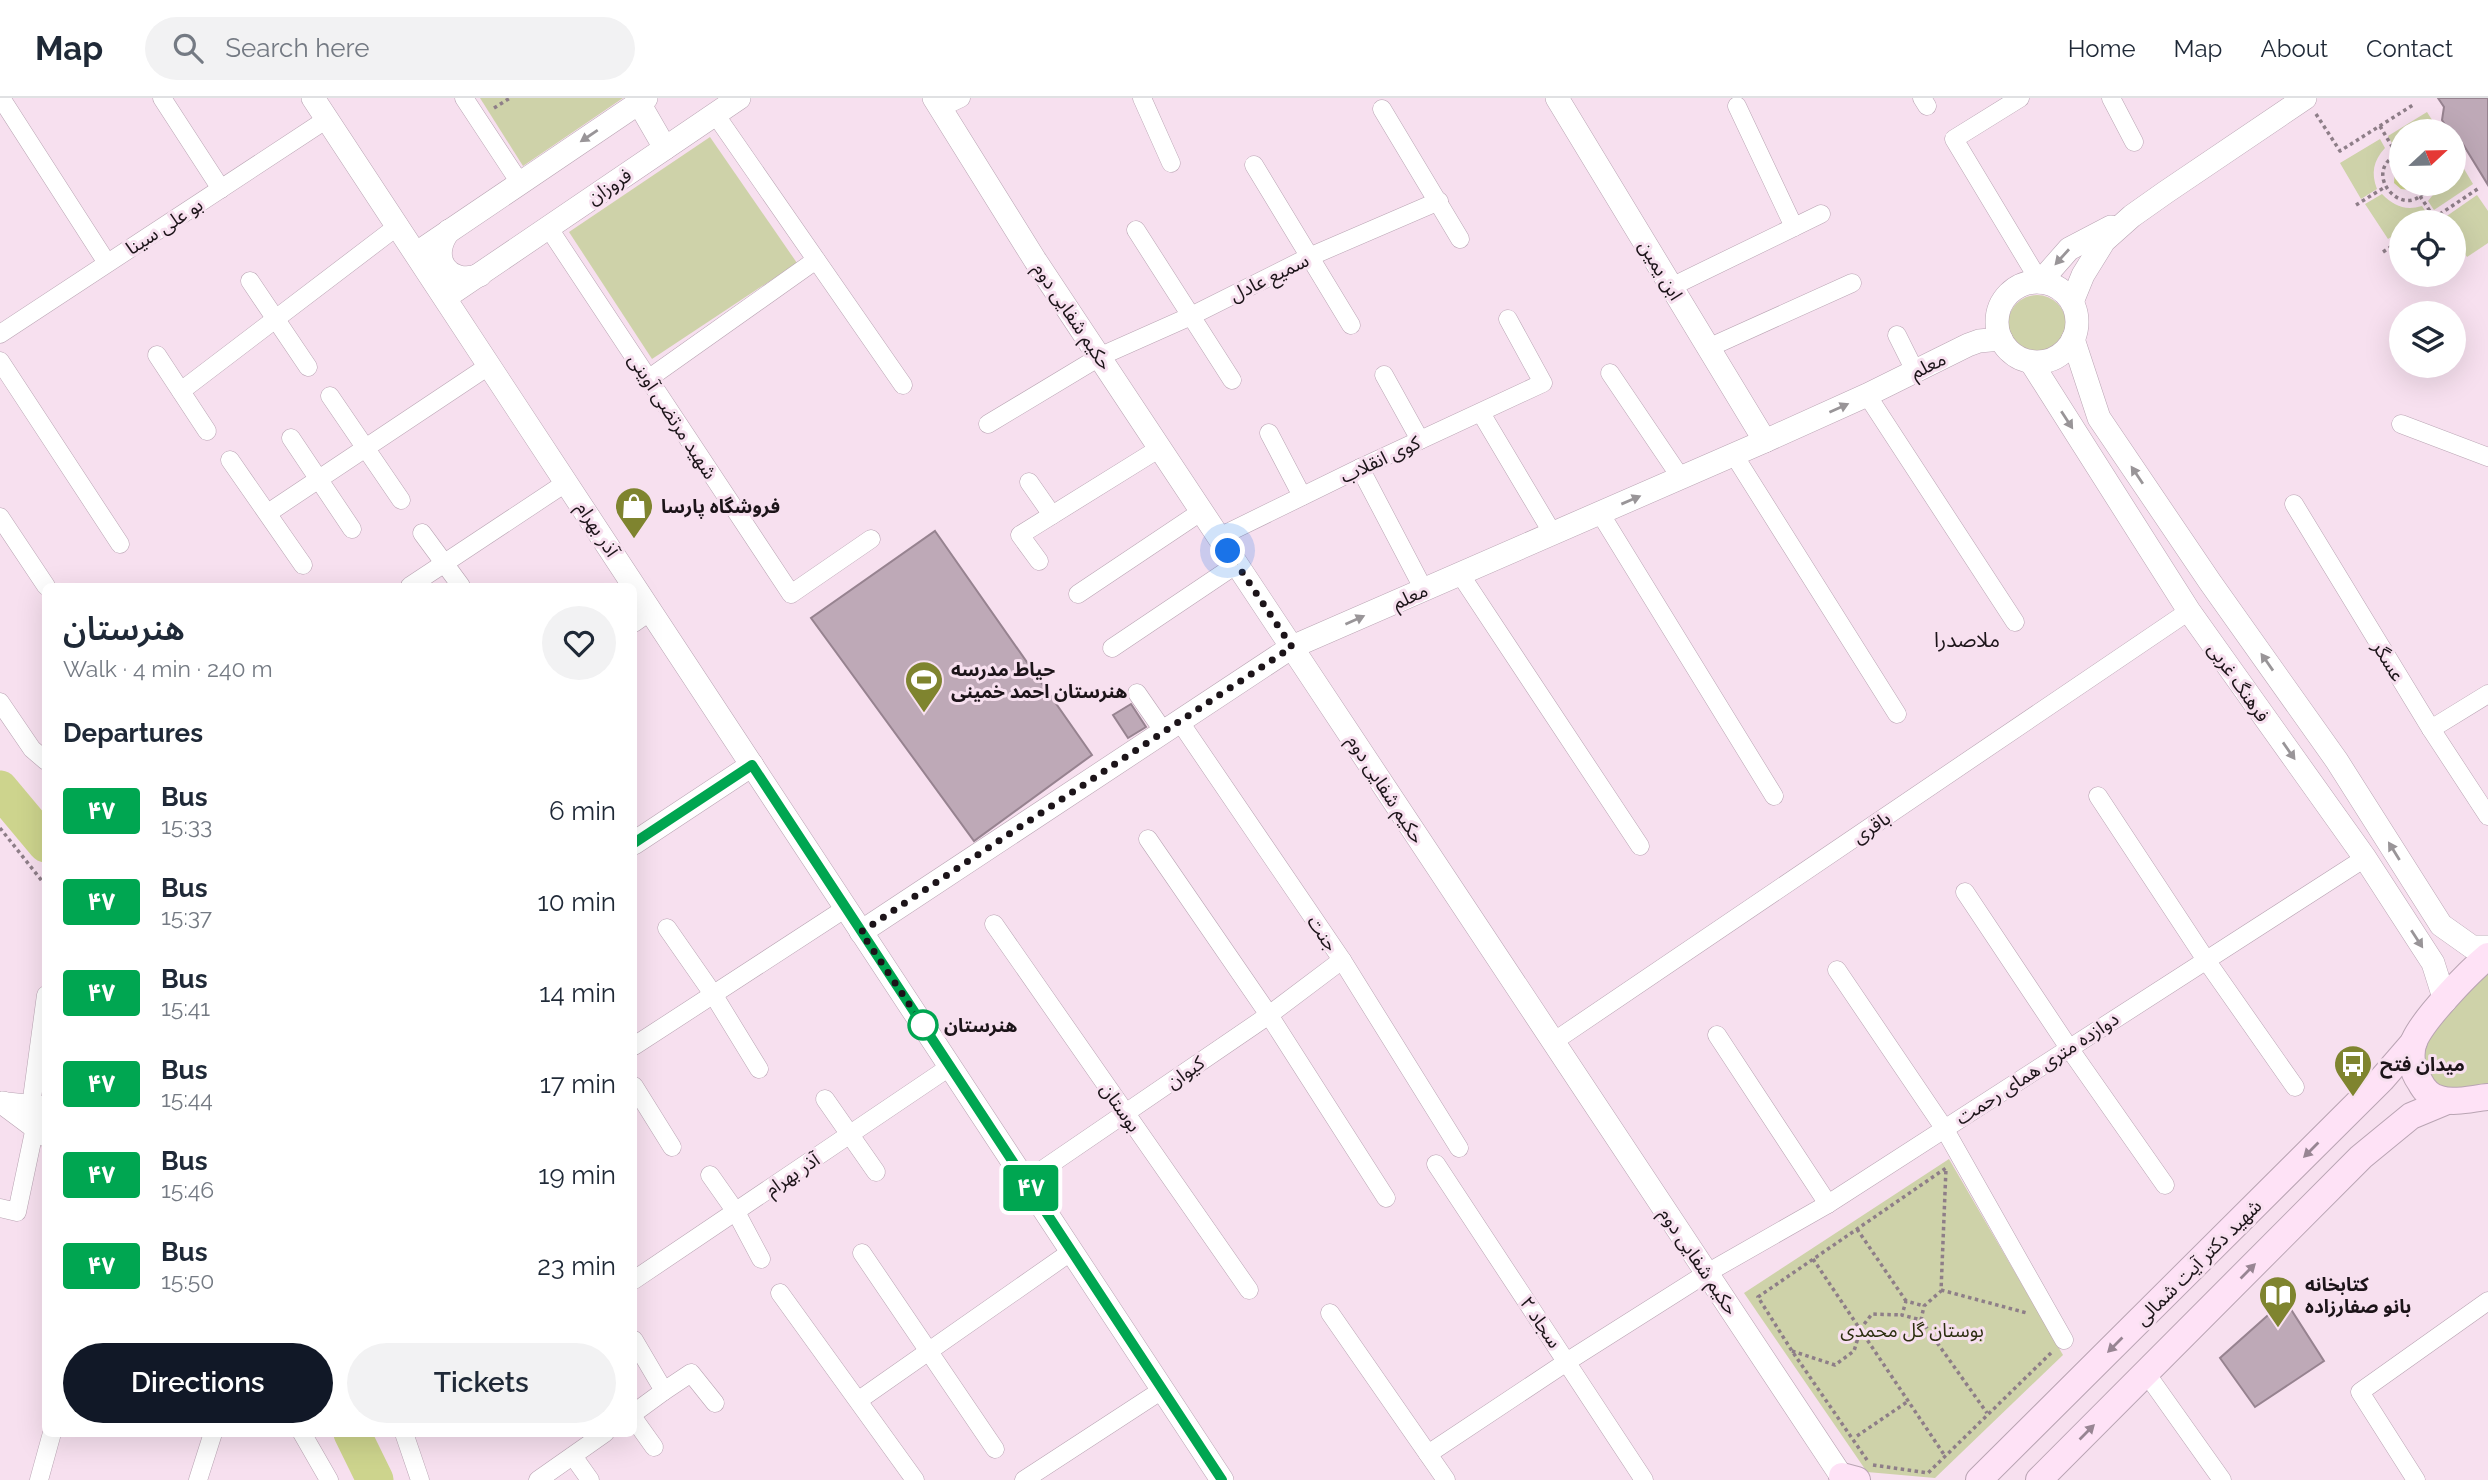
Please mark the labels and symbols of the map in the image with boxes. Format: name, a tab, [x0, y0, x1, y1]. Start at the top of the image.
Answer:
north arrow	[2389, 119, 2466, 196]
one-way arrow	[580, 129, 599, 142]
street label: فروزان	[583, 163, 636, 210]
street label: بو علی سینا	[122, 193, 207, 260]
street label: ابن یمین	[1634, 236, 1687, 304]
street label: سمیع عادل	[1226, 248, 1314, 309]
one-way arrow	[2054, 248, 2070, 266]
street label: حکیم شفایی دوم	[1026, 258, 1117, 376]
street label: معلم	[1907, 347, 1951, 386]
street label: شهید مرتضی آوینی	[623, 349, 722, 483]
one-way arrow	[1829, 402, 1849, 414]
one-way arrow	[2060, 411, 2074, 429]
street label: کوی انقلاب	[1337, 430, 1425, 488]
one-way arrow	[2130, 466, 2144, 484]
shop icon: فروشگاه پارسا	[613, 485, 655, 540]
one-way arrow	[1621, 494, 1641, 506]
place label: فروشگاه پارسا	[661, 495, 780, 519]
street label: آذر بهرام	[569, 497, 625, 564]
your location	[1210, 533, 1245, 568]
street label: معلم	[1389, 579, 1433, 617]
one-way arrow	[1345, 614, 1365, 626]
district label: ملاصدرا	[1934, 627, 2000, 652]
street label: عسگر	[2367, 636, 2409, 686]
street label: فرهنگ غربی	[2203, 638, 2274, 726]
one-way arrow	[2260, 653, 2274, 671]
place label: حیاط مدرسه هنرستان احمد خمینی	[951, 658, 1127, 703]
sports icon: حیاط مدرسه هنرستان احمد خمینی	[903, 659, 945, 714]
street label: حکیم شفایی دوم	[1340, 731, 1429, 849]
one-way arrow	[2282, 742, 2296, 760]
street label: باقری	[1848, 806, 1895, 848]
one-way arrow	[2387, 841, 2400, 861]
street label: جنت	[1303, 911, 1343, 955]
one-way arrow	[2411, 929, 2424, 949]
street label: دوازده متری همای رحمت	[1951, 1007, 2123, 1130]
marker: هنرستان	[908, 1010, 938, 1040]
place label: هنرستان	[944, 1014, 1017, 1037]
bus stop icon: میدان فتح	[2332, 1043, 2374, 1098]
street label: کیوان	[1162, 1050, 1210, 1094]
place label: میدان فتح	[2380, 1053, 2465, 1079]
street label: بوستان	[1096, 1078, 1146, 1136]
one-way arrow	[2303, 1141, 2320, 1158]
street label: آذر بهرام	[761, 1147, 827, 1203]
line badge: ۴۷	[1000, 1165, 1062, 1211]
street label: شهید دکتر آیت شمالی	[2130, 1194, 2266, 1330]
street label: حکیم شفایی دوم	[1652, 1203, 1743, 1321]
one-way arrow	[2240, 1263, 2256, 1280]
place label: کتابخانه بانو صفارزاده	[2305, 1273, 2411, 1318]
library icon: کتابخانه بانو صفارزاده	[2257, 1274, 2299, 1329]
street label: سجاد ۲	[1516, 1292, 1566, 1352]
park label: بوستان گل محمدی	[1840, 1319, 1984, 1342]
one-way arrow	[2107, 1336, 2124, 1353]
one-way arrow	[2079, 1423, 2096, 1440]

